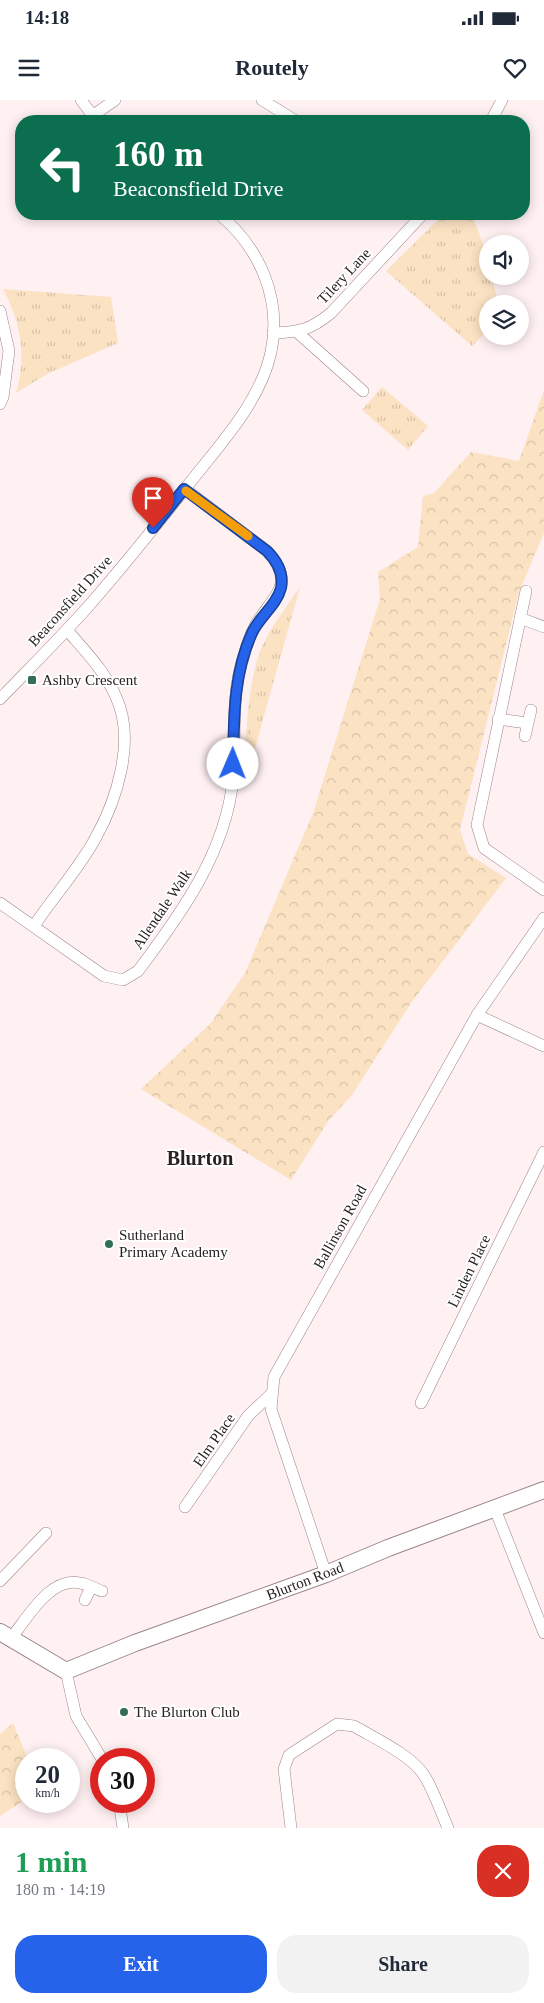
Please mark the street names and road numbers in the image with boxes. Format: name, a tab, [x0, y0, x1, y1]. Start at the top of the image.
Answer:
street label: Tilery Lane	[314, 245, 374, 307]
street label: Beaconsfield Drive	[25, 552, 115, 650]
street label: Allendale Walk	[129, 866, 195, 952]
street label: Ballinson Road	[310, 1182, 370, 1272]
street label: Linden Place	[445, 1232, 494, 1310]
street label: Elm Place	[190, 1410, 238, 1470]
street label: Blurton Road	[264, 1559, 346, 1603]

